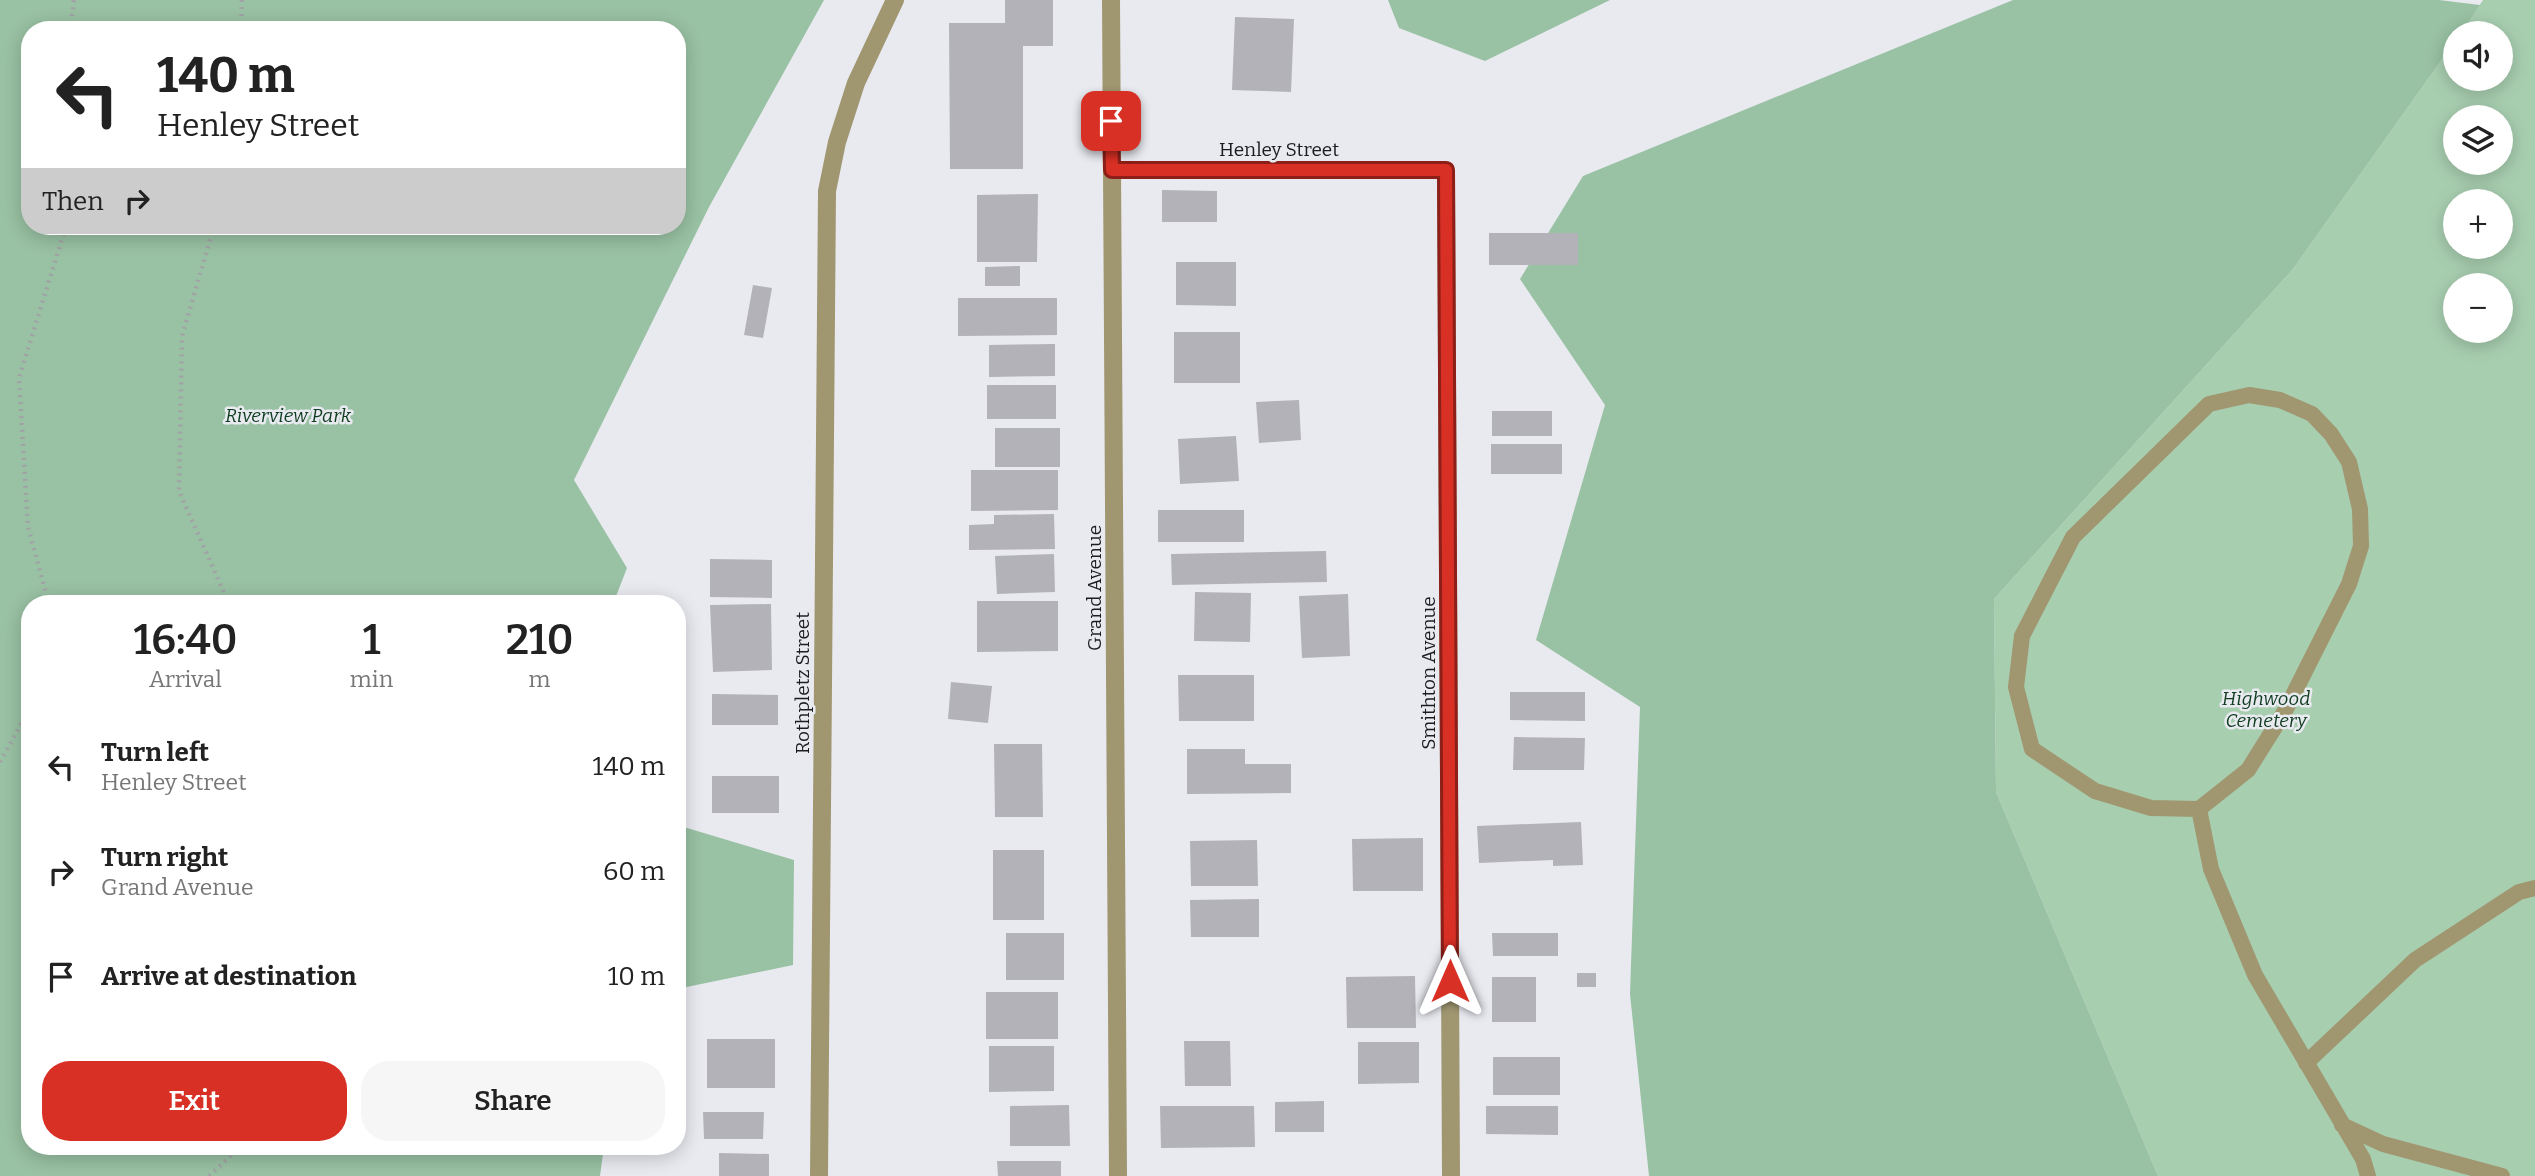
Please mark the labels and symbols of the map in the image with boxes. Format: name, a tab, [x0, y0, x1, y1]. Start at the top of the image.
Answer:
pin	[1081, 91, 1141, 151]
street label: Henley Street	[1219, 138, 1339, 161]
park label: Riverview Park	[225, 404, 352, 427]
street label: Grand Avenue	[1083, 525, 1106, 651]
street label: Smithton Avenue	[1417, 596, 1440, 750]
street label: Rothpletz Street	[791, 612, 814, 754]
park label: Highwood Cemetery	[2222, 687, 2310, 732]
position arrow	[1413, 944, 1487, 1018]

